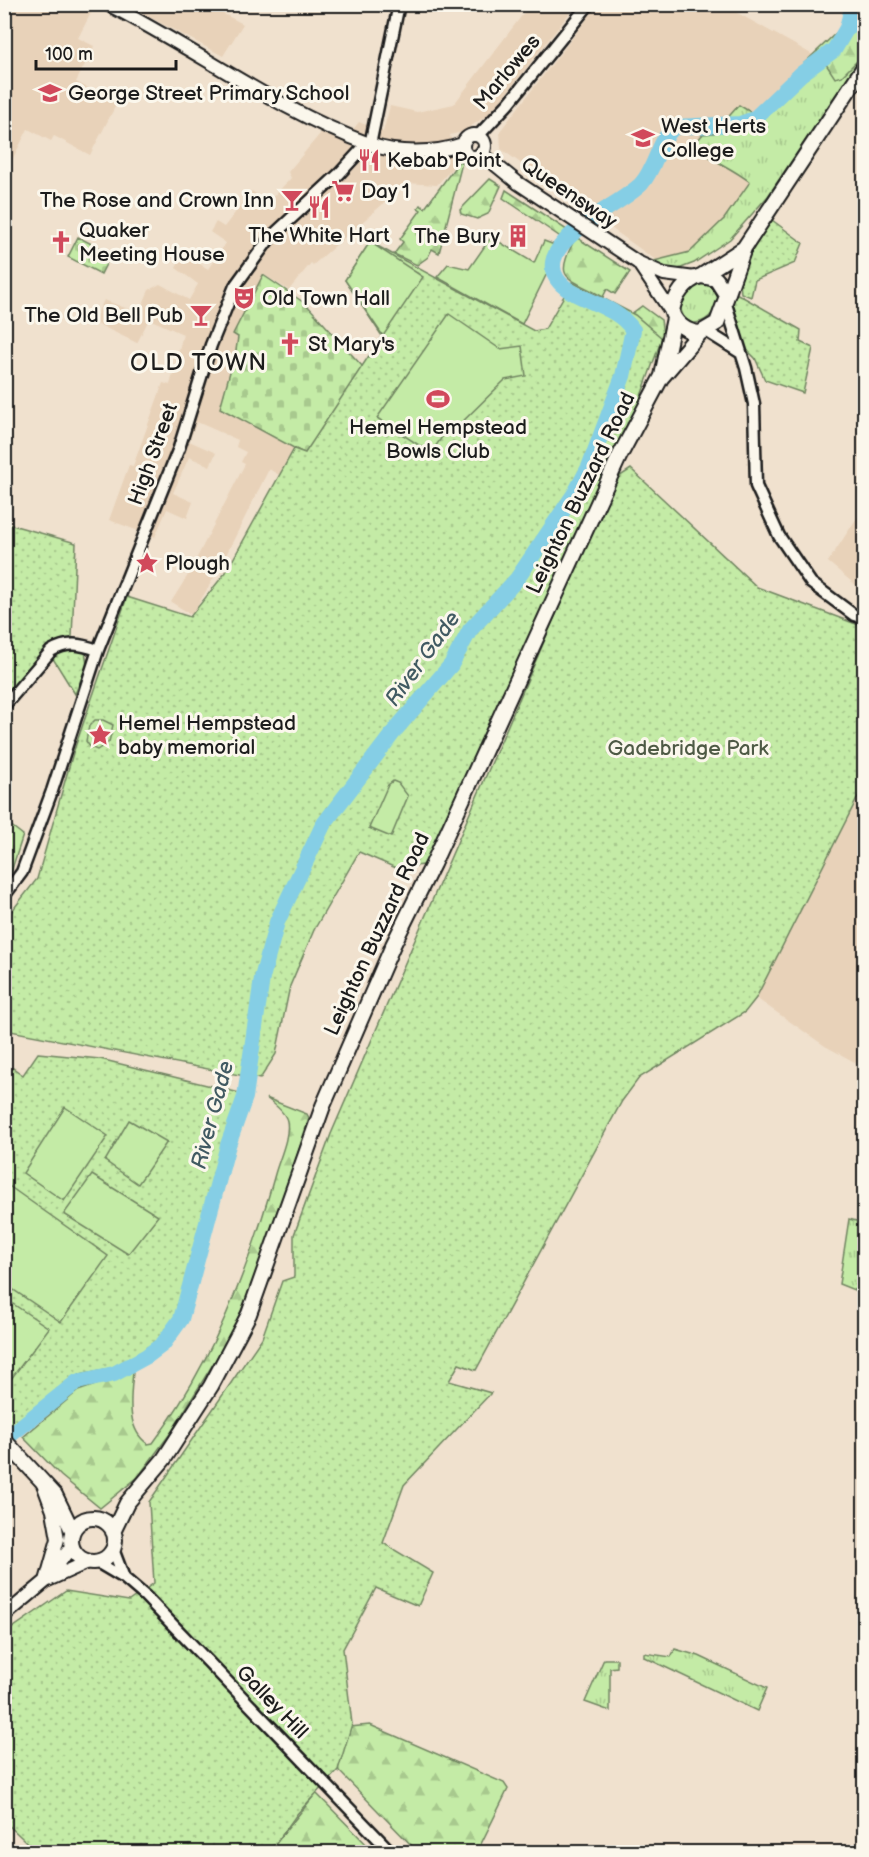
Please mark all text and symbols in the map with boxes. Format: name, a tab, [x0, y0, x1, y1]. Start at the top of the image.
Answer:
street label: Marlowes	[468, 29, 546, 115]
scale bar	[36, 33, 176, 71]
text: 100 m	[45, 44, 93, 65]
school or university icon: George Street Primary School	[37, 80, 63, 106]
place label: George Street Primary School	[68, 81, 349, 106]
place label: West Herts College	[661, 114, 766, 163]
school or university icon: West Herts College	[630, 125, 656, 151]
restaurant icon: Kebab Point	[356, 147, 382, 173]
place label: Kebab Point	[387, 148, 502, 173]
street label: Queensway	[516, 152, 622, 235]
supermarket icon: Day 1	[330, 178, 356, 204]
place label: Day 1	[361, 179, 410, 204]
bar icon: The Rose and Crown Inn	[279, 187, 305, 213]
place label: The Rose and Crown Inn	[40, 188, 274, 213]
restaurant icon: The White Hart	[306, 194, 332, 220]
place label: Quaker Meeting House	[79, 218, 225, 267]
place label: The White Hart	[248, 223, 390, 248]
building icon: The Bury	[505, 223, 531, 249]
place label: The Bury	[414, 224, 501, 249]
church icon: Quaker Meeting House	[48, 229, 74, 255]
theatre icon: Old Town Hall	[231, 285, 257, 311]
place label: Old Town Hall	[262, 286, 390, 311]
bar icon: The Old Bell Pub	[188, 302, 214, 328]
place label: The Old Bell Pub	[24, 303, 183, 328]
church icon: St Mary's	[277, 331, 303, 357]
place label: St Mary's	[308, 332, 395, 357]
district label: OLD TOWN	[130, 348, 268, 377]
sports icon: Hemel Hempstead Bowls Club	[425, 386, 451, 412]
street label: Leighton Buzzard Road	[521, 388, 641, 598]
street label: High Street	[123, 399, 183, 509]
place label: Hemel Hempstead Bowls Club	[349, 415, 527, 464]
place icon: Plough	[134, 550, 160, 576]
place label: Plough	[165, 551, 230, 576]
water label: River Gade	[379, 606, 467, 712]
place label: Hemel Hempstead baby memorial	[118, 711, 296, 760]
place icon: Hemel Hempstead baby memorial	[87, 722, 113, 748]
park label: Gadebridge Park	[608, 736, 769, 761]
street label: Leighton Buzzard Road	[319, 828, 435, 1040]
water label: River Gade	[186, 1058, 240, 1172]
street label: Galley Hill	[231, 1660, 313, 1744]

